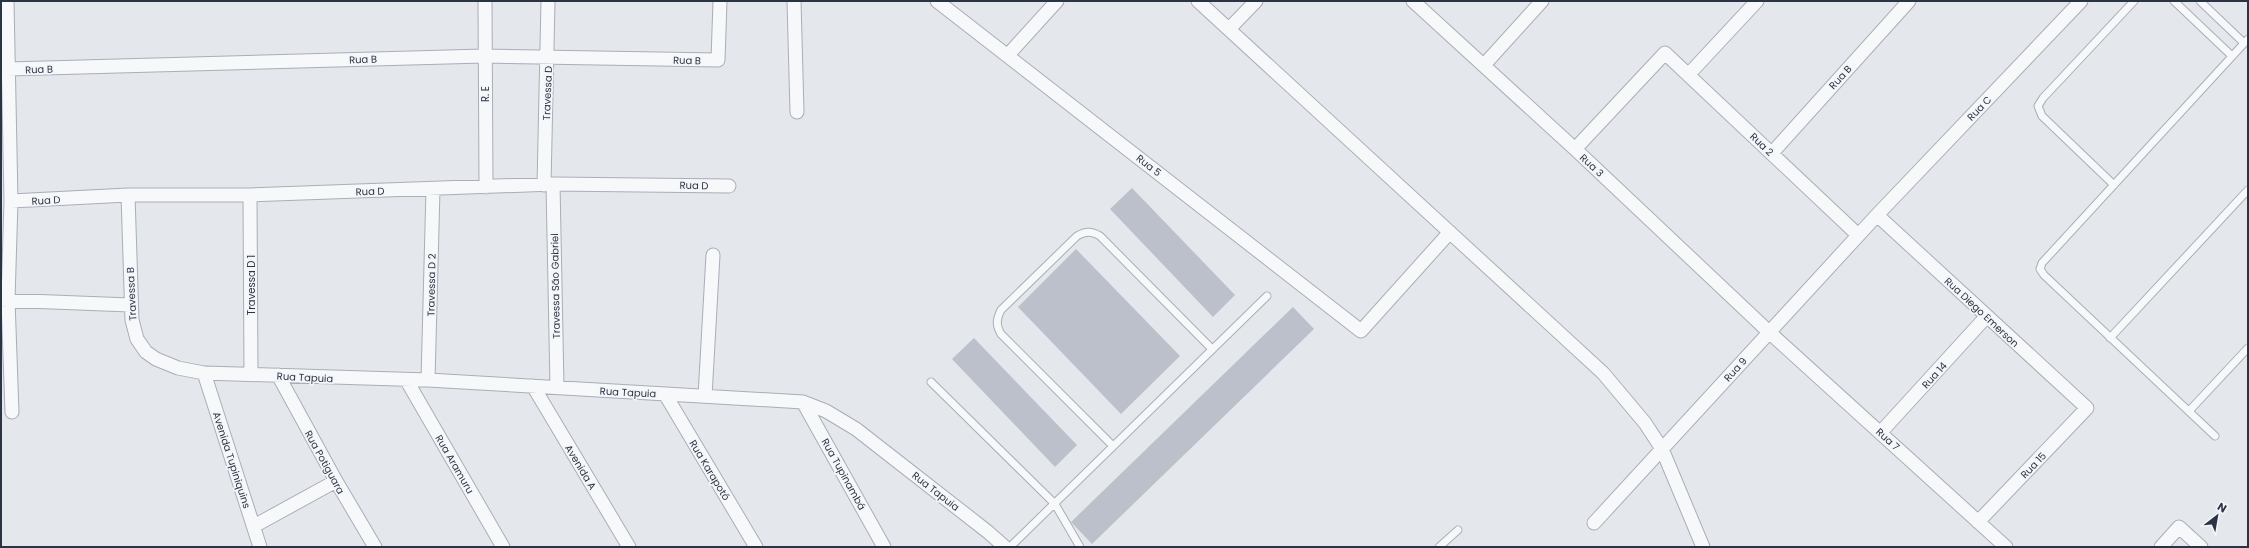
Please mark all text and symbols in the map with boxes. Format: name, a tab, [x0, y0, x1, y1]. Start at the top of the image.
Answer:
street label: Rua B	[349, 52, 377, 67]
street label: Rua B	[673, 53, 701, 68]
street label: Rua B	[25, 62, 53, 77]
street label: Rua B	[1825, 62, 1855, 93]
street label: Travessa D	[539, 65, 556, 121]
street label: R. E	[478, 86, 493, 102]
street label: Rua C	[1964, 92, 1995, 124]
street label: Rua 2	[1746, 129, 1777, 160]
street label: Rua 3	[1576, 150, 1607, 180]
street label: Rua 5	[1133, 151, 1164, 180]
street label: Rua D	[679, 178, 709, 193]
street label: Rua D	[355, 183, 385, 200]
street label: Rua D	[31, 192, 61, 209]
street label: Travessa São Gabriel	[547, 233, 564, 339]
street label: Travessa D 2	[423, 253, 440, 317]
street label: Travessa D 1	[244, 255, 259, 315]
street label: Travessa B	[123, 267, 140, 321]
street label: Rua Diego Emerson	[1941, 274, 2022, 351]
street label: Rua 9	[1720, 354, 1750, 385]
street label: Rua 14	[1918, 359, 1950, 392]
street label: Rua Tapuia	[276, 369, 334, 386]
street label: Rua Tapuia	[599, 384, 657, 401]
street label: Avenida Tupiniquins	[209, 410, 254, 510]
street label: Rua 7	[1872, 425, 1903, 454]
street label: Rua Potiguara	[301, 428, 348, 497]
street label: Rua Aramuru	[432, 432, 478, 497]
street label: Rua Tupinambá	[818, 436, 869, 513]
street label: Rua Karapotó	[686, 437, 734, 503]
street label: Avenida A	[561, 442, 600, 493]
street label: Rua 15	[2017, 449, 2050, 482]
street label: Rua Tapuia	[909, 468, 963, 515]
north arrow	[2197, 496, 2237, 536]
text: N	[2214, 498, 2230, 516]

